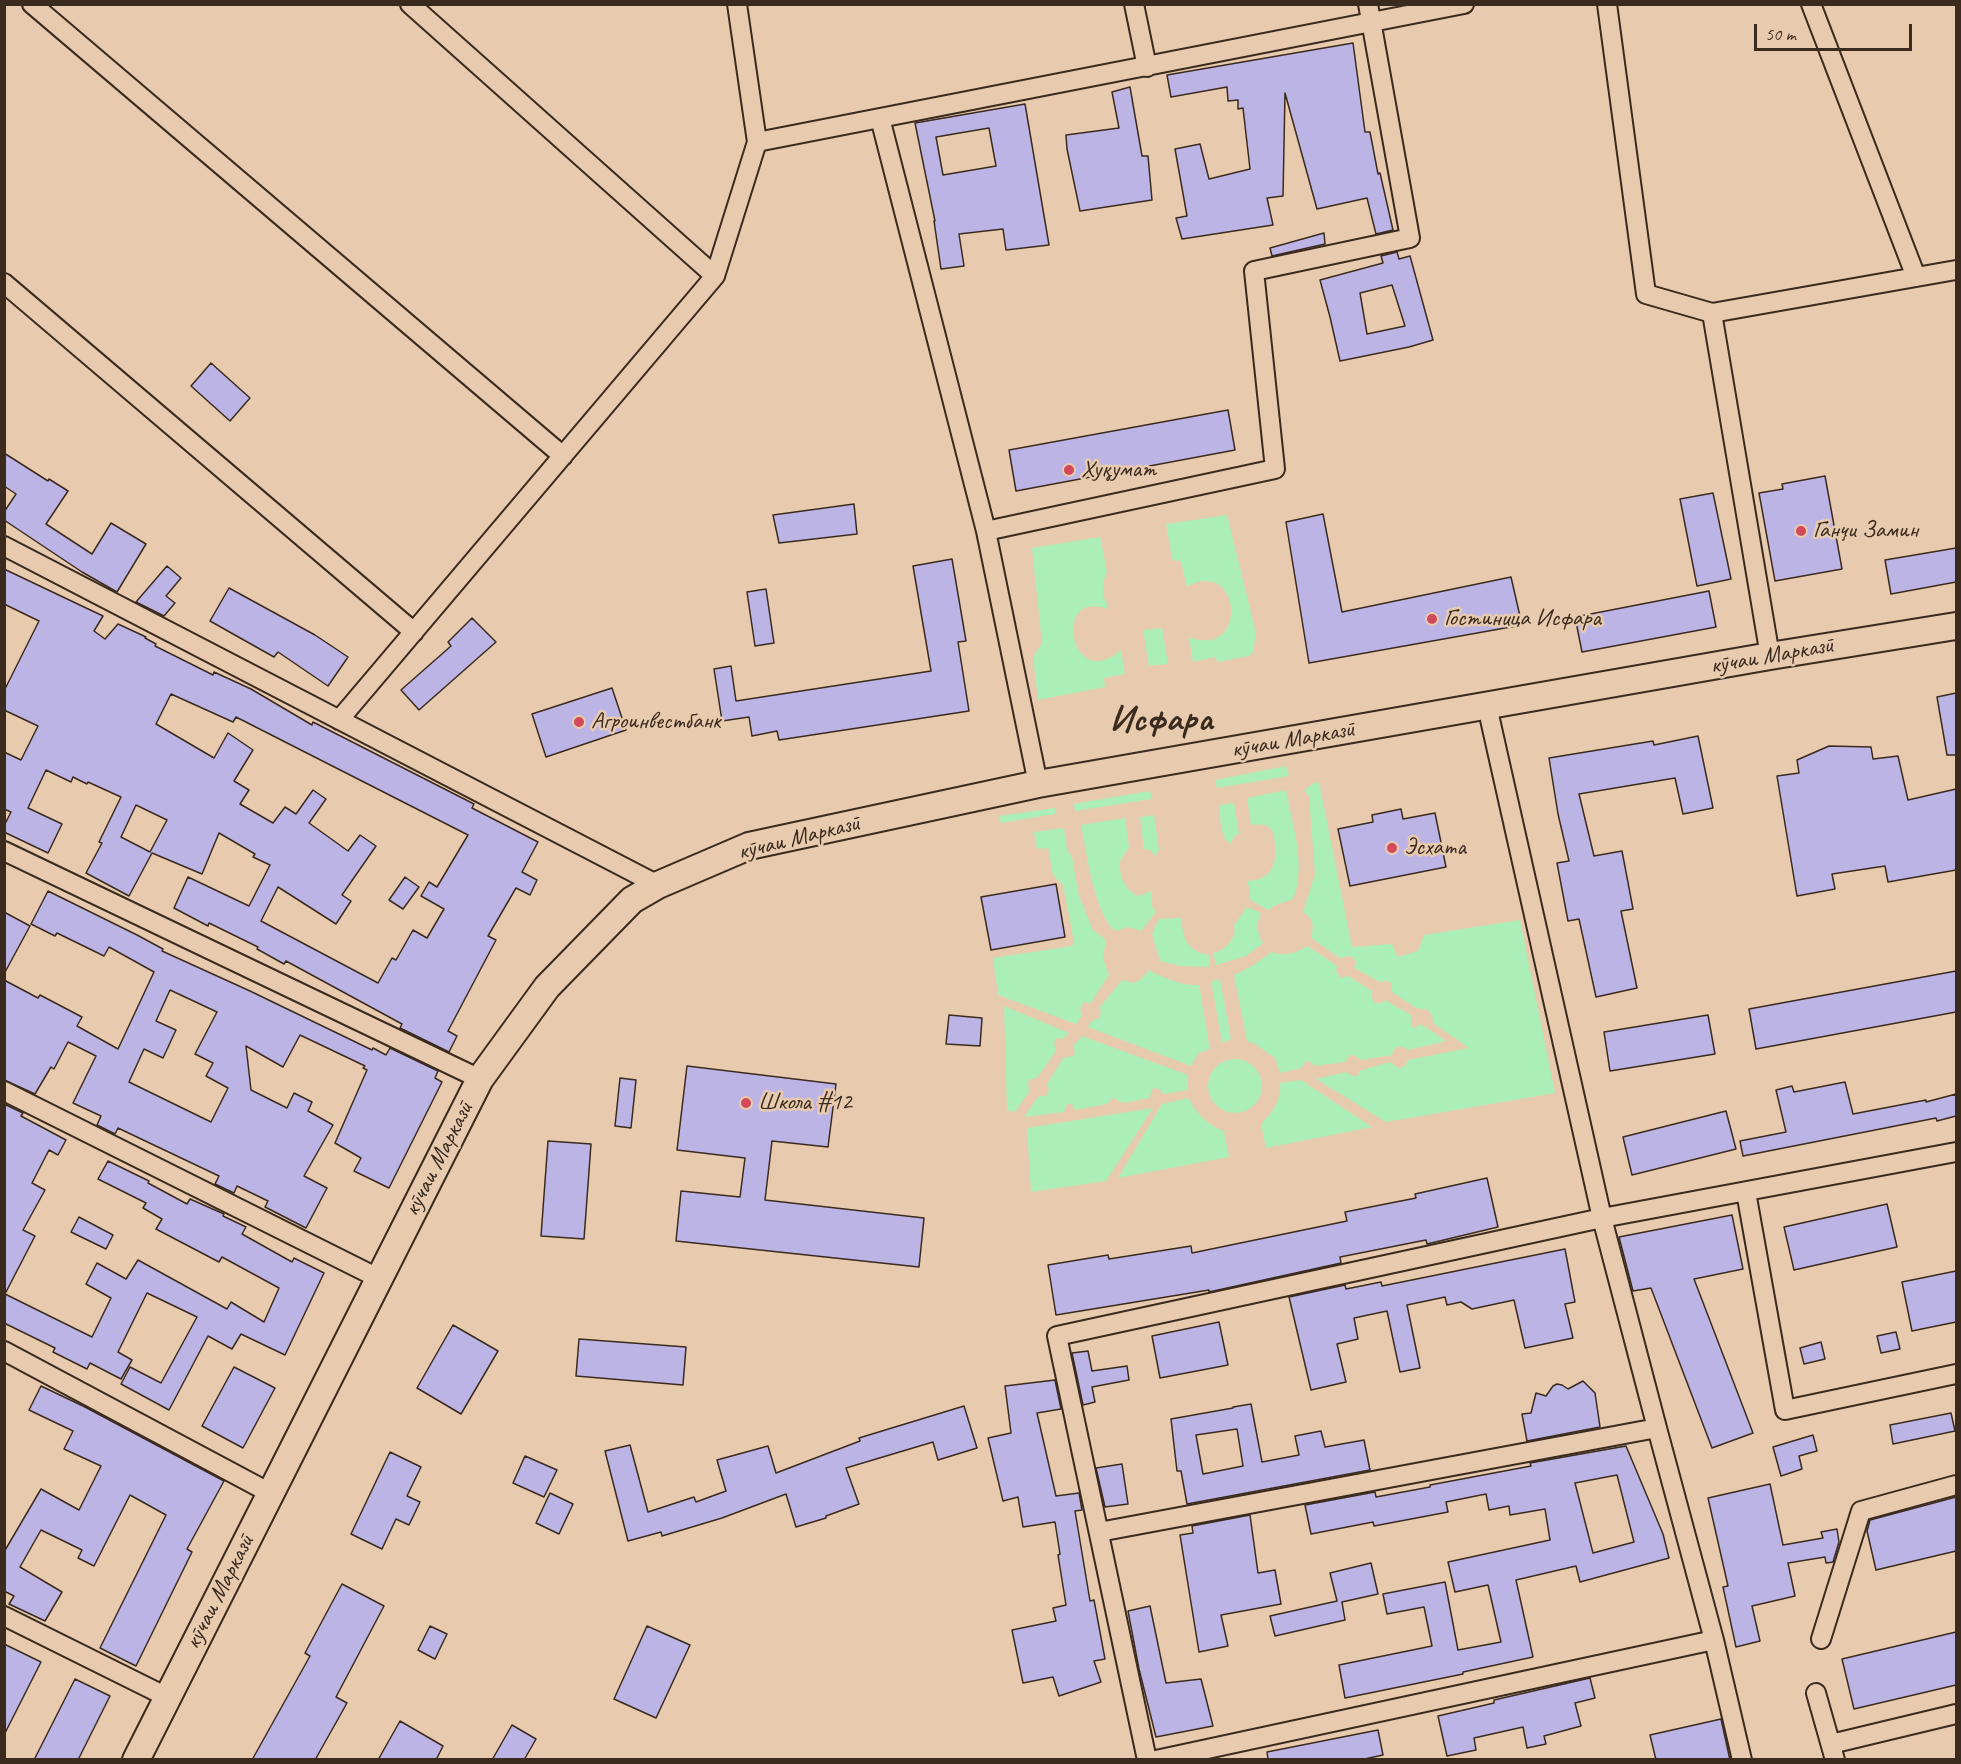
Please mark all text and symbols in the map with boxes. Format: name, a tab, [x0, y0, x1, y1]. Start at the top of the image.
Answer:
scale bar	[1757, 12, 1914, 50]
text: 50 m	[1765, 23, 1796, 45]
place label: Хуқумат	[1081, 456, 1156, 484]
marker: Хуқумат	[1062, 463, 1076, 477]
place label: Ганҷи Замин	[1813, 517, 1918, 545]
marker: Ганҷи Замин	[1794, 524, 1808, 538]
place label: Гостиница Исфара	[1444, 605, 1601, 633]
marker: Гостиница Исфара	[1425, 612, 1439, 626]
street label: кӯчаи Марказӣ	[1708, 631, 1836, 681]
district label: Исфара	[1109, 699, 1213, 743]
place label: Агроинвестбанк	[591, 708, 721, 736]
marker: Агроинвестбанк	[572, 715, 586, 729]
street label: кӯчаи Марказӣ	[1229, 715, 1357, 765]
street label: кӯчаи Марказӣ	[735, 809, 863, 867]
place label: Эсхата	[1404, 834, 1466, 862]
marker: Эсхата	[1385, 841, 1399, 855]
place label: Школа #12	[758, 1089, 852, 1117]
marker: Школа #12	[739, 1096, 753, 1110]
street label: кӯчаи Марказӣ	[398, 1097, 480, 1221]
street label: кӯчаи Марказӣ	[179, 1530, 261, 1654]

